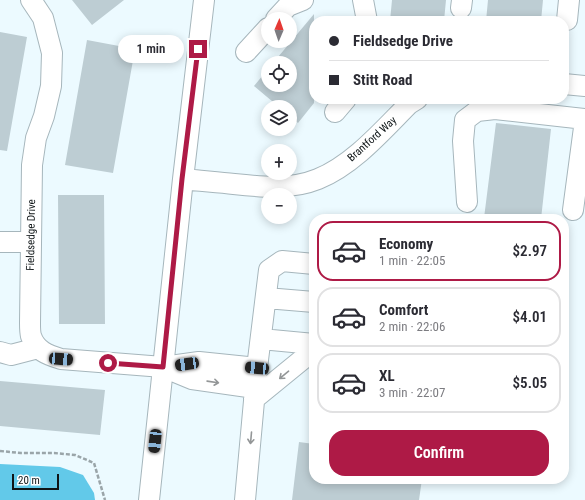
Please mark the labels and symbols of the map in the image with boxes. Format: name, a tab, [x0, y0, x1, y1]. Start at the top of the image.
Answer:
north arrow	[261, 12, 297, 48]
callout: 1 min	[118, 35, 184, 63]
route end	[189, 40, 207, 58]
street label: Brantford Way	[345, 113, 399, 164]
street label: Fieldsedge Drive	[24, 199, 38, 271]
car	[49, 352, 73, 366]
route start	[99, 354, 117, 372]
car	[174, 356, 200, 372]
car	[245, 361, 269, 375]
one-way arrow	[279, 370, 290, 379]
one-way arrow	[206, 378, 219, 386]
car	[148, 428, 162, 454]
one-way arrow	[247, 431, 255, 444]
scale bar	[12, 472, 59, 491]

